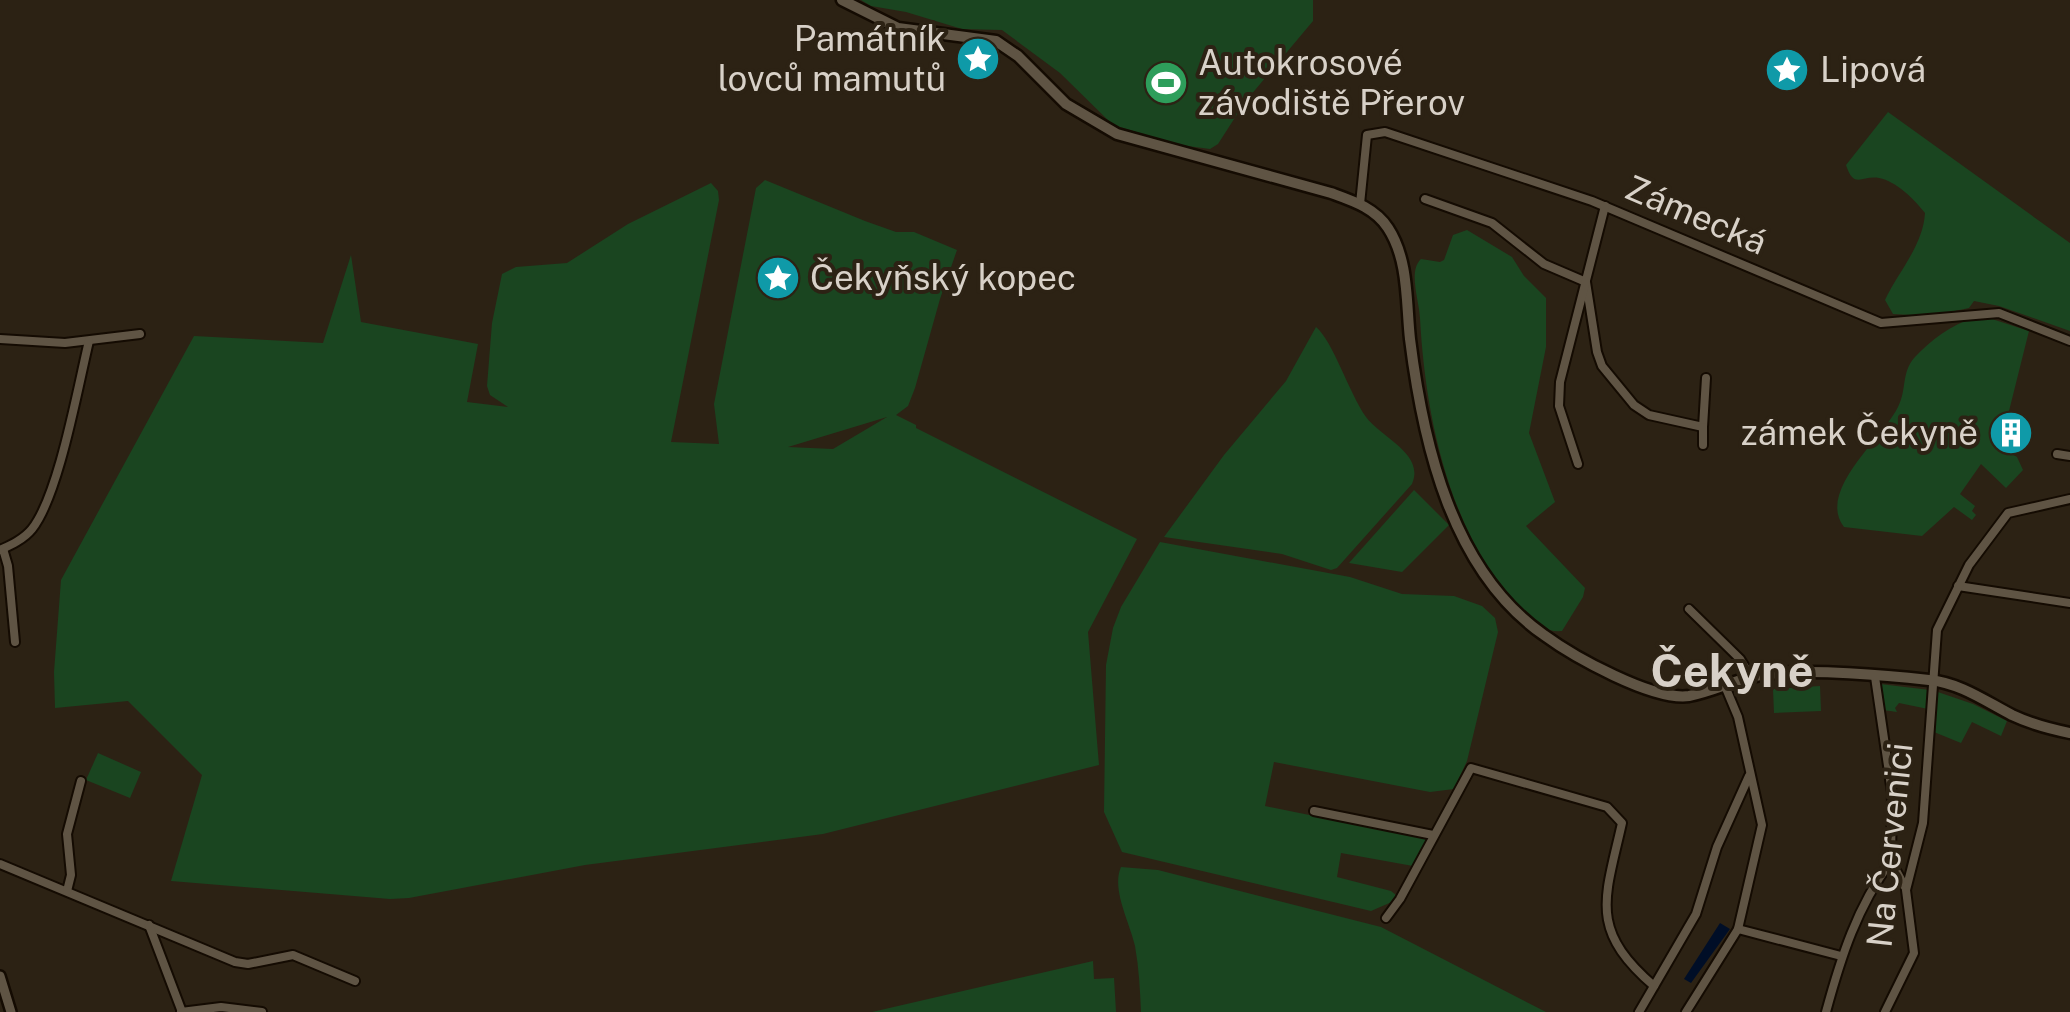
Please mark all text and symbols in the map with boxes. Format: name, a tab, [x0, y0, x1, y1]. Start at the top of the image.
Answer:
place label: Památník lovců mamutů	[718, 18, 946, 99]
place icon: Památník lovců mamutů	[955, 36, 1001, 82]
place label: Autokrosové závodiště Přerov	[1198, 42, 1465, 123]
place icon: Lipová	[1764, 47, 1810, 93]
place label: Lipová	[1820, 49, 1926, 90]
sports icon: Autokrosové závodiště Přerov	[1143, 60, 1189, 106]
street label: Zámecká	[1619, 167, 1773, 263]
place icon: Čekyňský kopec	[755, 255, 801, 301]
place label: Čekyňský kopec	[810, 257, 1076, 298]
building icon: zámek Čekyně	[1988, 410, 2034, 456]
place label: zámek Čekyně	[1741, 412, 1978, 453]
district label: Čekyně	[1651, 644, 1813, 697]
street label: Na Červenici	[1858, 741, 1921, 949]

